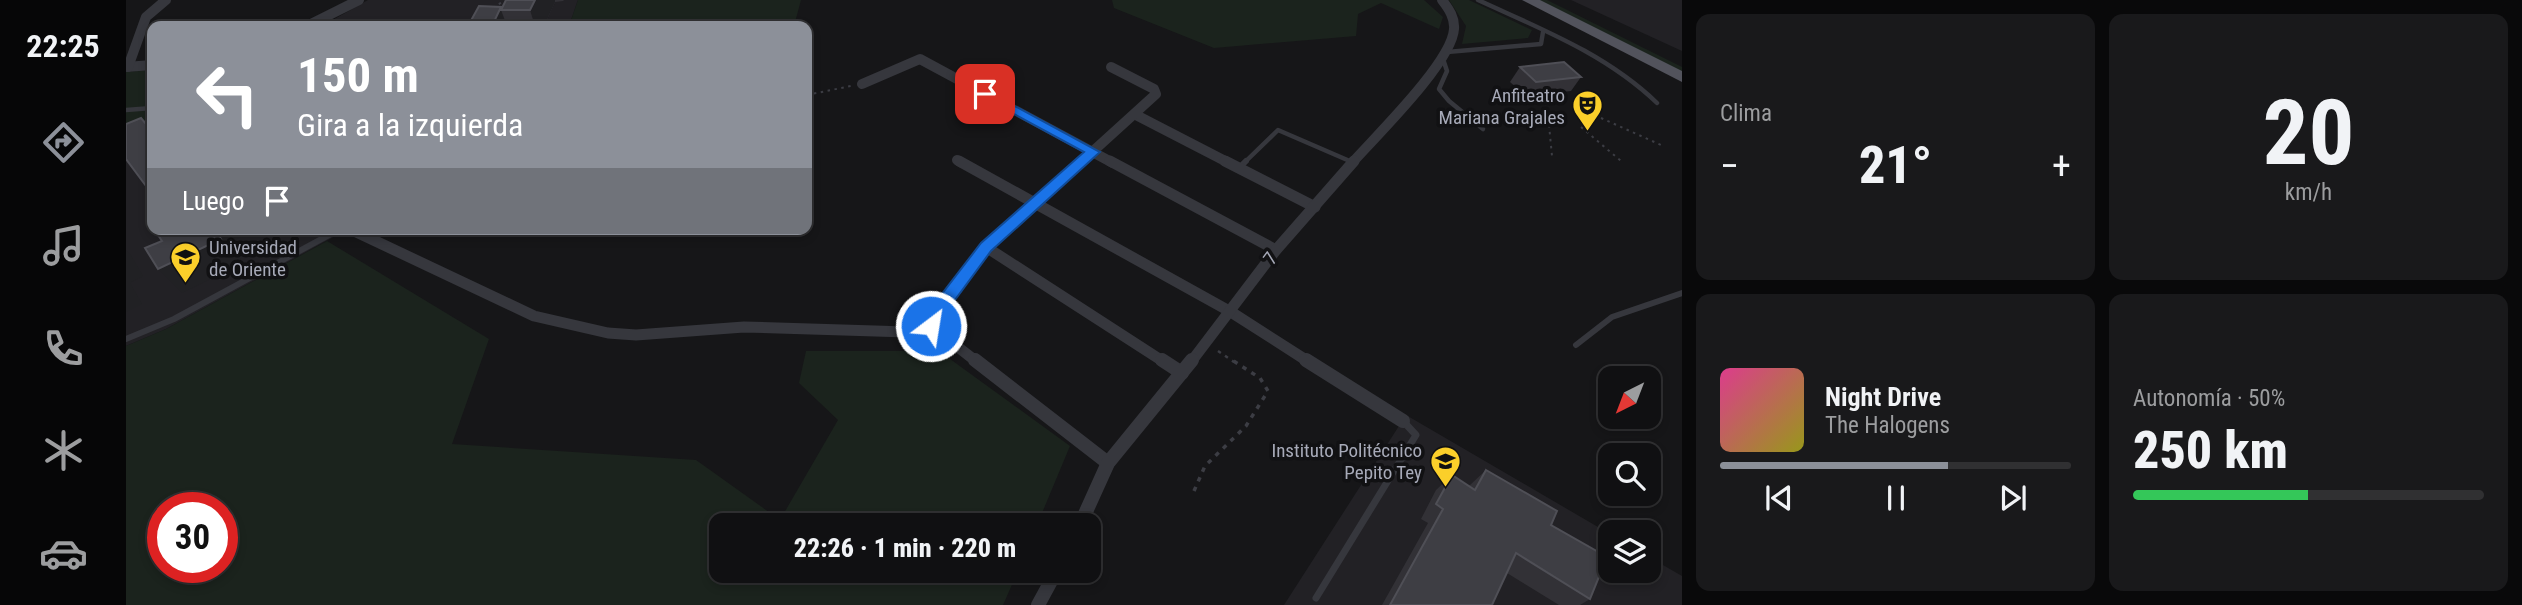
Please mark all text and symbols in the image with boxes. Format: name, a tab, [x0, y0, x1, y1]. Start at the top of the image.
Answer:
text: 22:25	[26, 27, 100, 65]
text: 150 m	[297, 47, 419, 104]
icon: left	[182, 49, 273, 140]
pin	[955, 64, 1015, 124]
icon: arrive	[966, 75, 1004, 113]
text: 20	[2263, 80, 2354, 186]
place label: Anfiteatro Mariana Grajales	[1439, 84, 1565, 129]
theatre icon: Anfiteatro Mariana Grajales	[1571, 89, 1605, 133]
text: Clima	[1720, 100, 1772, 127]
text: Gira a la izquierda	[297, 106, 523, 144]
icon: directions	[39, 118, 88, 167]
text: 21°	[1859, 135, 1932, 196]
text: −	[1720, 144, 1739, 188]
text: +	[2052, 144, 2071, 188]
text: km/h	[2285, 179, 2332, 206]
icon: arrive	[258, 182, 296, 220]
text: Luego	[182, 186, 244, 216]
icon: music	[39, 221, 88, 270]
place label: Universidad de Oriente	[209, 236, 297, 281]
school or university icon: Universidad de Oriente	[169, 241, 203, 285]
street label: 7	[1258, 248, 1282, 269]
position arrow	[894, 289, 968, 363]
icon: phone	[39, 324, 88, 373]
north arrow	[1598, 366, 1661, 429]
map controls	[1598, 366, 1661, 583]
text: Night Drive	[1825, 382, 1941, 412]
text: Autonomía · 50%	[2133, 385, 2285, 412]
text: The Halogens	[1825, 412, 1950, 439]
text: 250 km	[2133, 420, 2288, 481]
icon: climate	[39, 426, 88, 475]
place label: Instituto Politécnico Pepito Tey	[1271, 439, 1422, 484]
button: search	[1598, 443, 1661, 506]
school or university icon: Instituto Politécnico Pepito Tey	[1428, 444, 1462, 488]
icon: previous	[1760, 479, 1798, 517]
icon: pause	[1877, 479, 1915, 517]
icon: next	[1994, 479, 2032, 517]
speed limit sign: 30	[147, 492, 238, 583]
button: layers	[1598, 520, 1661, 583]
icon: car	[39, 529, 88, 578]
text: 22:26 · 1 min · 220 m	[794, 533, 1016, 563]

